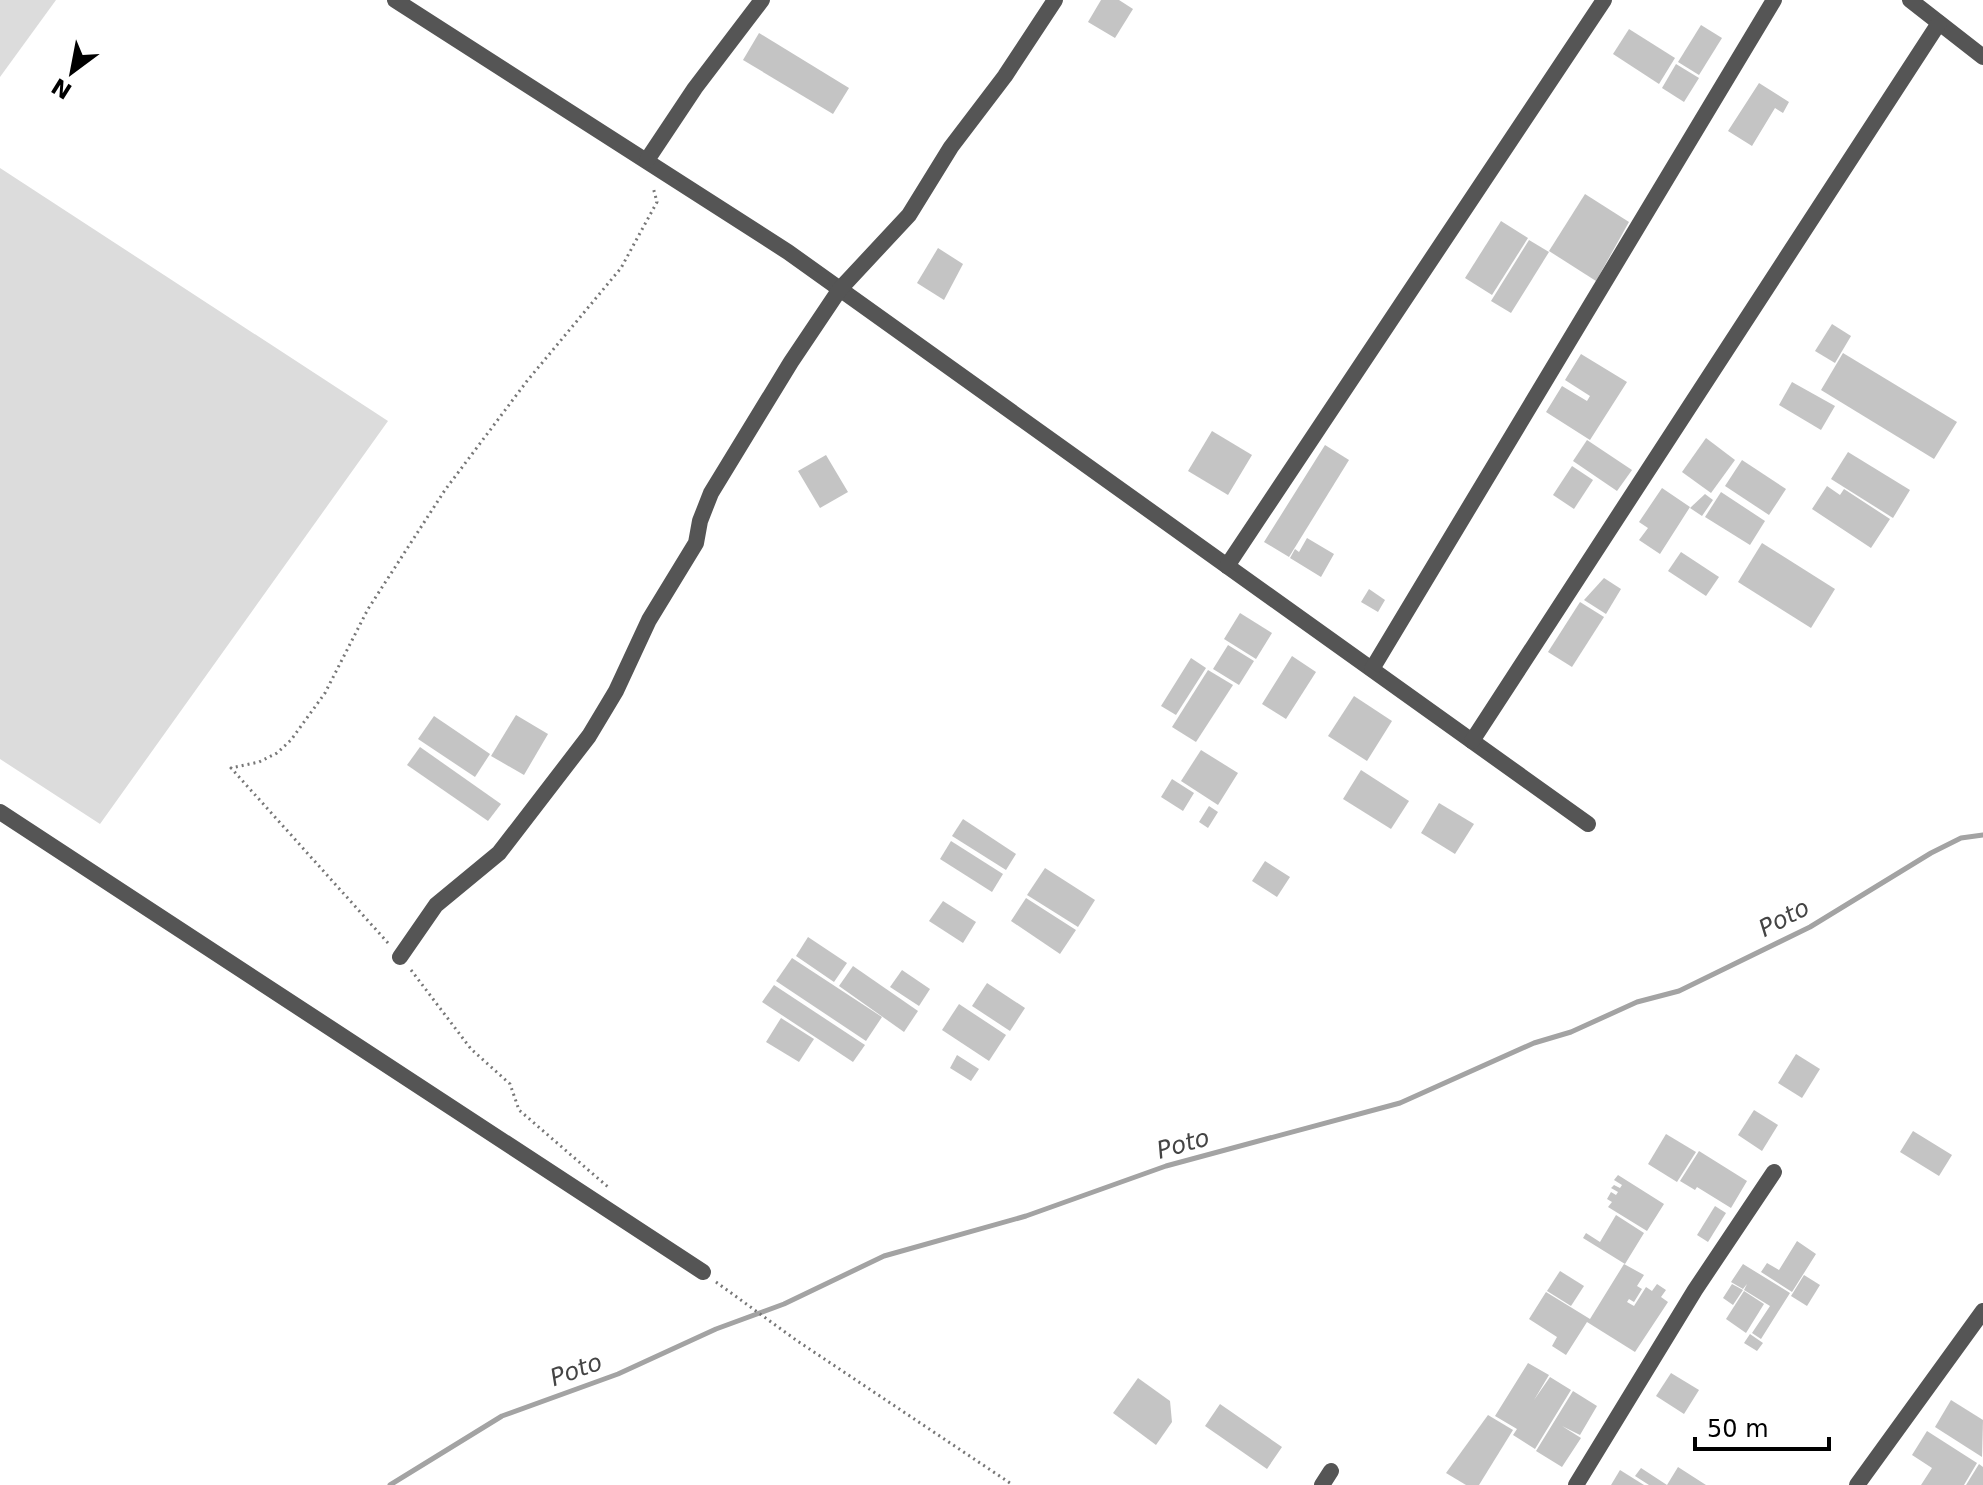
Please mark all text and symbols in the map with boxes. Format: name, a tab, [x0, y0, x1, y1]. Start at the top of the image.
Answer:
north arrow	[32, 32, 112, 112]
text: N	[47, 73, 76, 104]
water label: Poto	[1754, 893, 1814, 943]
water label: Poto	[1154, 1123, 1212, 1165]
water label: Poto	[546, 1348, 606, 1392]
scale bar	[1695, 1401, 1829, 1451]
text: 50 m	[1707, 1415, 1769, 1443]

